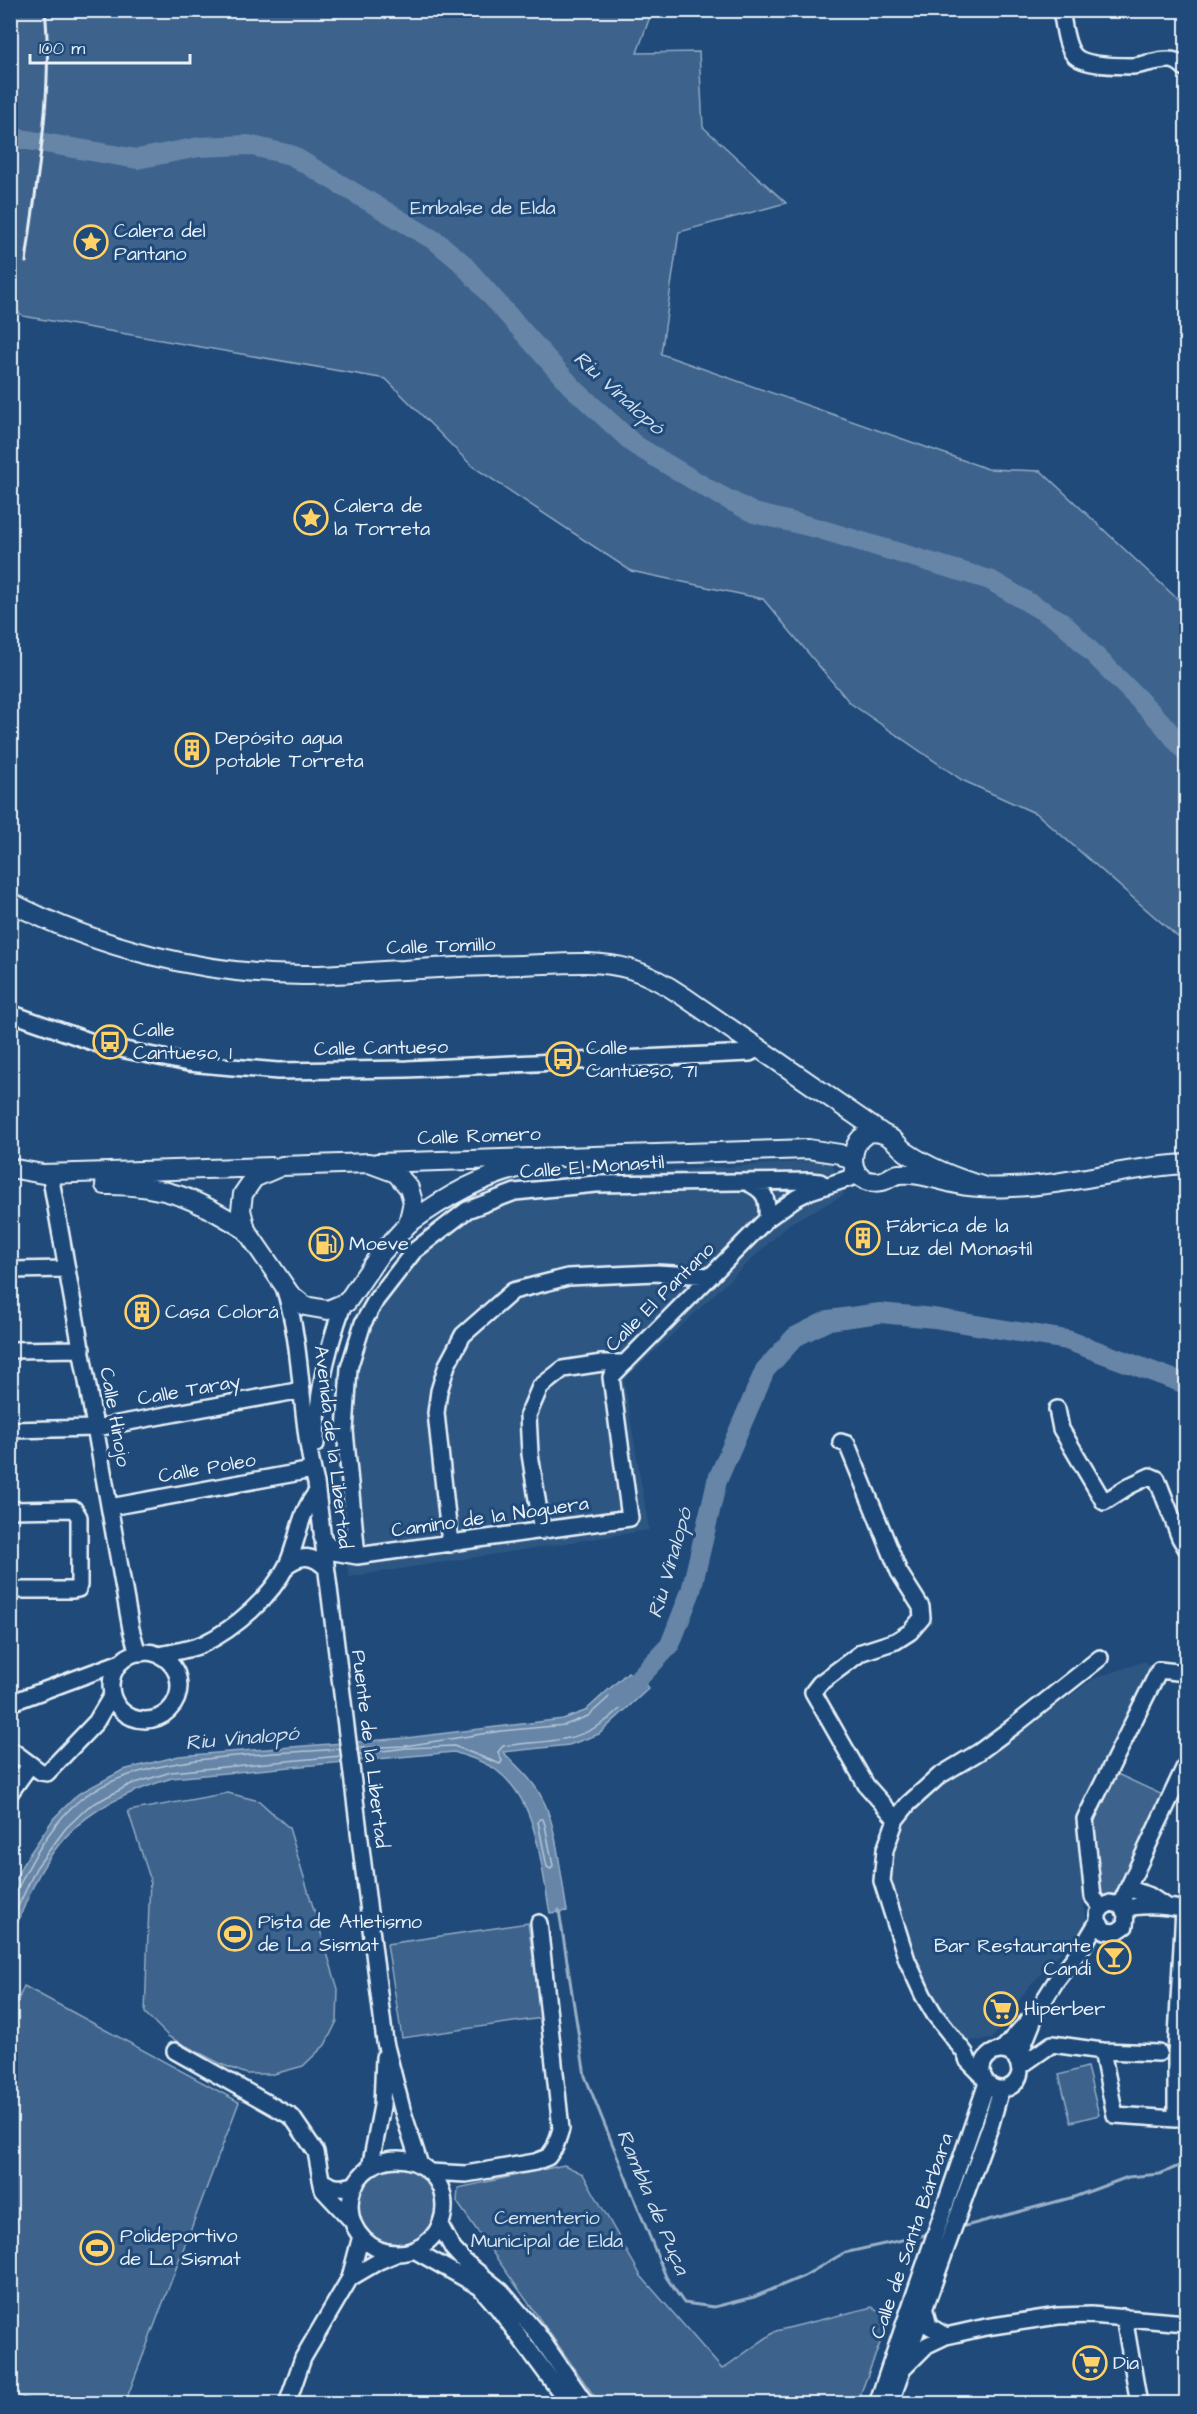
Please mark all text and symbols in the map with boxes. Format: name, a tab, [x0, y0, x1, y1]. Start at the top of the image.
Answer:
scale bar	[30, 27, 190, 65]
text: 100 m	[39, 36, 85, 61]
park label: Embalse de Elda	[410, 194, 556, 222]
place label: Calera del Pantano	[114, 217, 206, 268]
place icon: Calera del Pantano	[73, 224, 109, 260]
water label: Riu Vinalopó	[567, 344, 672, 443]
place label: Calera de la Torreta	[334, 492, 430, 543]
place icon: Calera de la Torreta	[293, 500, 329, 536]
place label: Depósito agua potable Torreta	[215, 724, 364, 775]
building icon: Depósito agua potable Torreta	[174, 732, 210, 768]
street label: Calle Tomillo	[386, 930, 496, 962]
place label: Calle Cantueso, 1	[133, 1016, 232, 1067]
bus stop icon: Calle Cantueso, 1	[92, 1024, 128, 1060]
street label: Calle Cantueso	[314, 1033, 448, 1063]
place label: Calle Cantueso, 71	[586, 1034, 698, 1085]
bus stop icon: Calle Cantueso, 71	[545, 1041, 581, 1077]
street label: Calle Romero	[417, 1120, 541, 1152]
street label: Calle El Monastil	[519, 1148, 665, 1186]
place label: Fábrica de la Luz del Monastíl	[886, 1212, 1032, 1263]
building icon: Fábrica de la Luz del Monastíl	[845, 1220, 881, 1256]
fuel station icon: Moeve	[308, 1226, 344, 1262]
place label: Moeve	[349, 1230, 409, 1258]
street label: Calle El Pantano	[599, 1236, 721, 1358]
building icon: Casa Colorá	[124, 1294, 160, 1330]
place label: Casa Colorá	[165, 1298, 279, 1326]
street label: Avenida de la Libertad	[307, 1344, 359, 1550]
street label: Calle Hinojo	[92, 1365, 138, 1469]
street label: Calle Taray	[135, 1367, 243, 1414]
street label: Calle Poleo	[156, 1446, 258, 1490]
street label: Camino de la Noguera	[390, 1489, 591, 1546]
water label: Riu Vinalopó	[640, 1502, 700, 1621]
street label: Puente de la Libertad	[344, 1648, 396, 1850]
water label: Riu Vinalopó	[184, 1718, 302, 1757]
place label: Pista de Atletismo de La Sismat	[258, 1908, 422, 1959]
sports icon: Pista de Atletismo de La Sismat	[217, 1916, 253, 1952]
place label: Bar Restaurante Candi	[934, 1932, 1091, 1983]
bar icon: Bar Restaurante Candi	[1096, 1939, 1132, 1975]
supermarket icon: Hiperber	[983, 1991, 1019, 2027]
place label: Hiperber	[1024, 1995, 1105, 2023]
water label: Rambla de Puça	[609, 2125, 697, 2280]
street label: Calle de Santa Bárbara	[864, 2129, 960, 2343]
park label: Cementerio Municipal de Elda	[471, 2204, 623, 2255]
place label: Polideportivo de La Sismat	[120, 2222, 241, 2273]
sports icon: Polideportivo de La Sismat	[79, 2230, 115, 2266]
supermarket icon: Dia	[1072, 2345, 1108, 2381]
place label: Dia	[1113, 2349, 1139, 2377]

